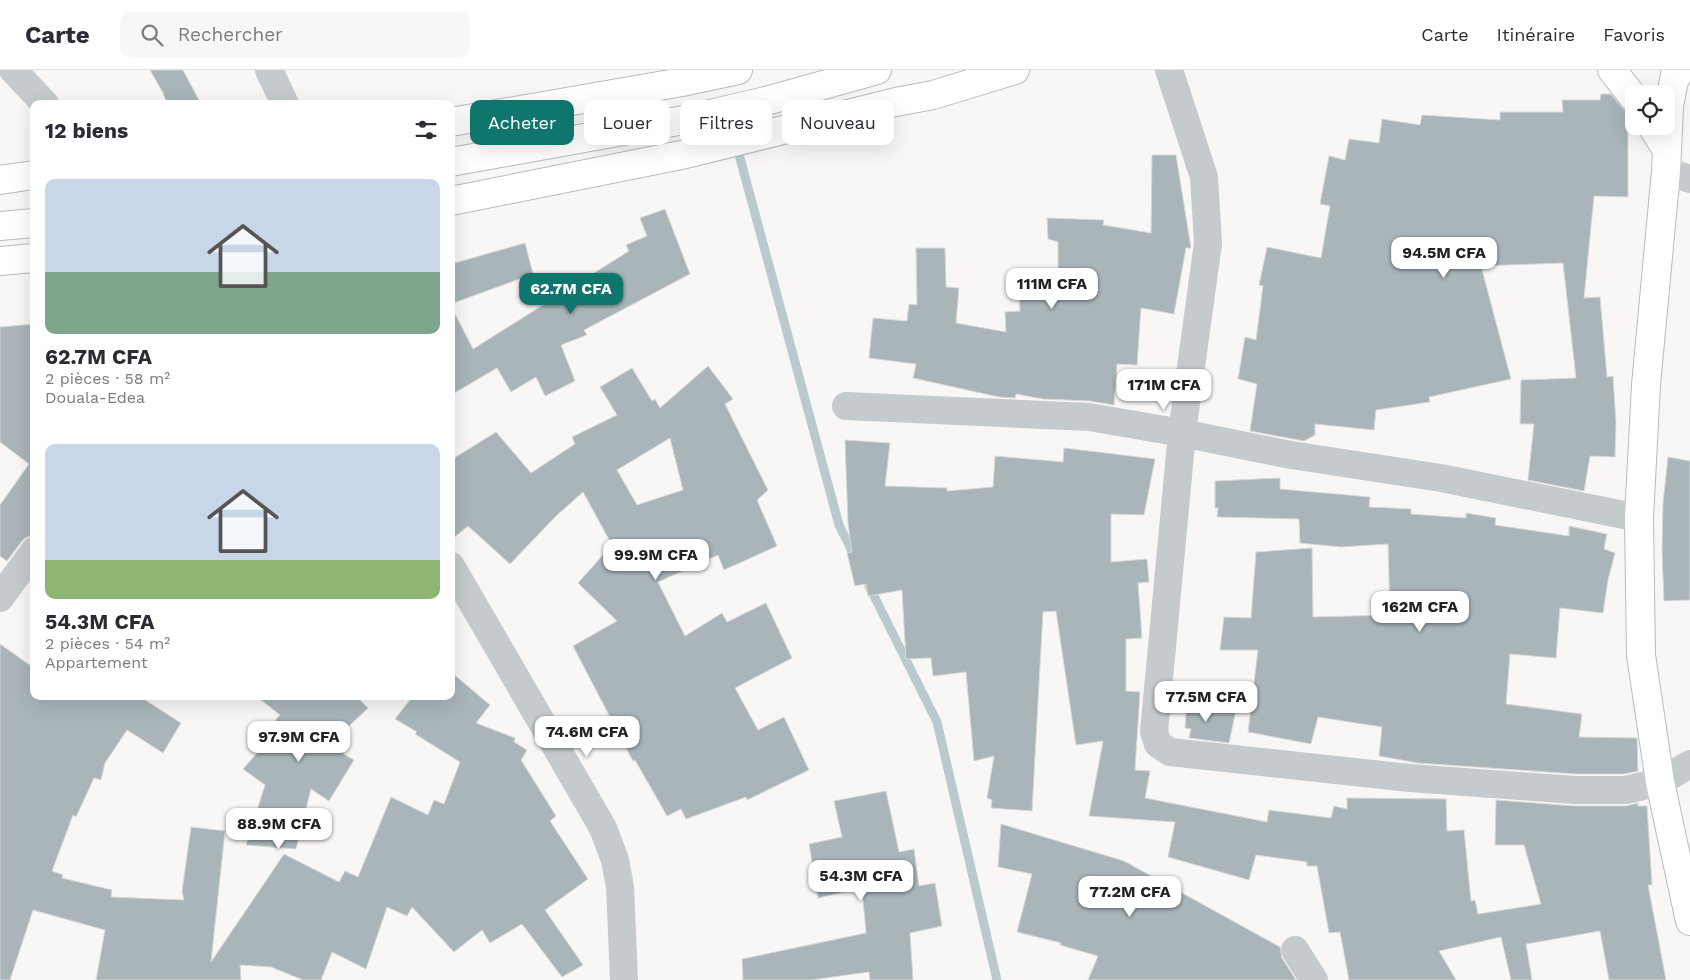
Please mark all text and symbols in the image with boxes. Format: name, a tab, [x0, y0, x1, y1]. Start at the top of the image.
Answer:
search box	[120, 12, 470, 57]
text: Carte	[25, 21, 90, 49]
icon: search	[138, 21, 166, 49]
text: Rechercher	[178, 23, 283, 46]
text: Carte	[1421, 24, 1469, 45]
text: Itinéraire	[1497, 24, 1575, 45]
text: Favoris	[1603, 24, 1665, 45]
map controls	[1625, 85, 1675, 135]
button: locate	[1625, 85, 1675, 135]
chip: Acheter	[470, 100, 574, 145]
chip: Louer	[584, 100, 670, 145]
chip: Filtres	[680, 100, 772, 145]
chip: Nouveau	[782, 100, 894, 145]
icon: filters	[412, 116, 440, 144]
text: 12 biens	[45, 118, 128, 143]
icon: home	[198, 211, 288, 301]
pin: 94.5M CFA	[1387, 236, 1501, 279]
text: 94.5M CFA	[1402, 243, 1486, 262]
pin: 111M CFA	[1000, 268, 1104, 310]
pin: 62.7M CFA	[514, 272, 628, 315]
text: 111M CFA	[1017, 274, 1087, 293]
text: 62.7M CFA	[530, 279, 612, 298]
text: 62.7M CFA	[45, 344, 152, 369]
pin: 171M CFA	[1112, 368, 1216, 411]
text: 2 pièces · 58 m²	[45, 369, 170, 388]
text: 171M CFA	[1127, 375, 1201, 394]
text: Douala-Edea	[45, 388, 145, 407]
icon: home	[198, 476, 288, 566]
pin: 99.9M CFA	[599, 538, 713, 581]
text: 99.9M CFA	[614, 545, 698, 564]
pin: 162M CFA	[1368, 590, 1472, 633]
text: 162M CFA	[1382, 597, 1458, 616]
text: 54.3M CFA	[45, 609, 154, 634]
text: 2 pièces · 54 m²	[45, 634, 170, 653]
text: Appartement	[45, 653, 148, 672]
pin: 77.5M CFA	[1149, 680, 1263, 723]
text: 77.5M CFA	[1165, 687, 1247, 706]
pin: 74.6M CFA	[530, 716, 644, 758]
pin: 97.9M CFA	[242, 720, 356, 763]
text: 74.6M CFA	[546, 722, 628, 741]
text: 97.9M CFA	[258, 727, 340, 746]
pin: 88.9M CFA	[222, 808, 336, 850]
text: 88.9M CFA	[237, 814, 321, 833]
pin: 54.3M CFA	[804, 860, 918, 902]
text: 54.3M CFA	[819, 866, 903, 885]
pin: 77.2M CFA	[1073, 876, 1187, 918]
text: 77.2M CFA	[1089, 882, 1171, 901]

